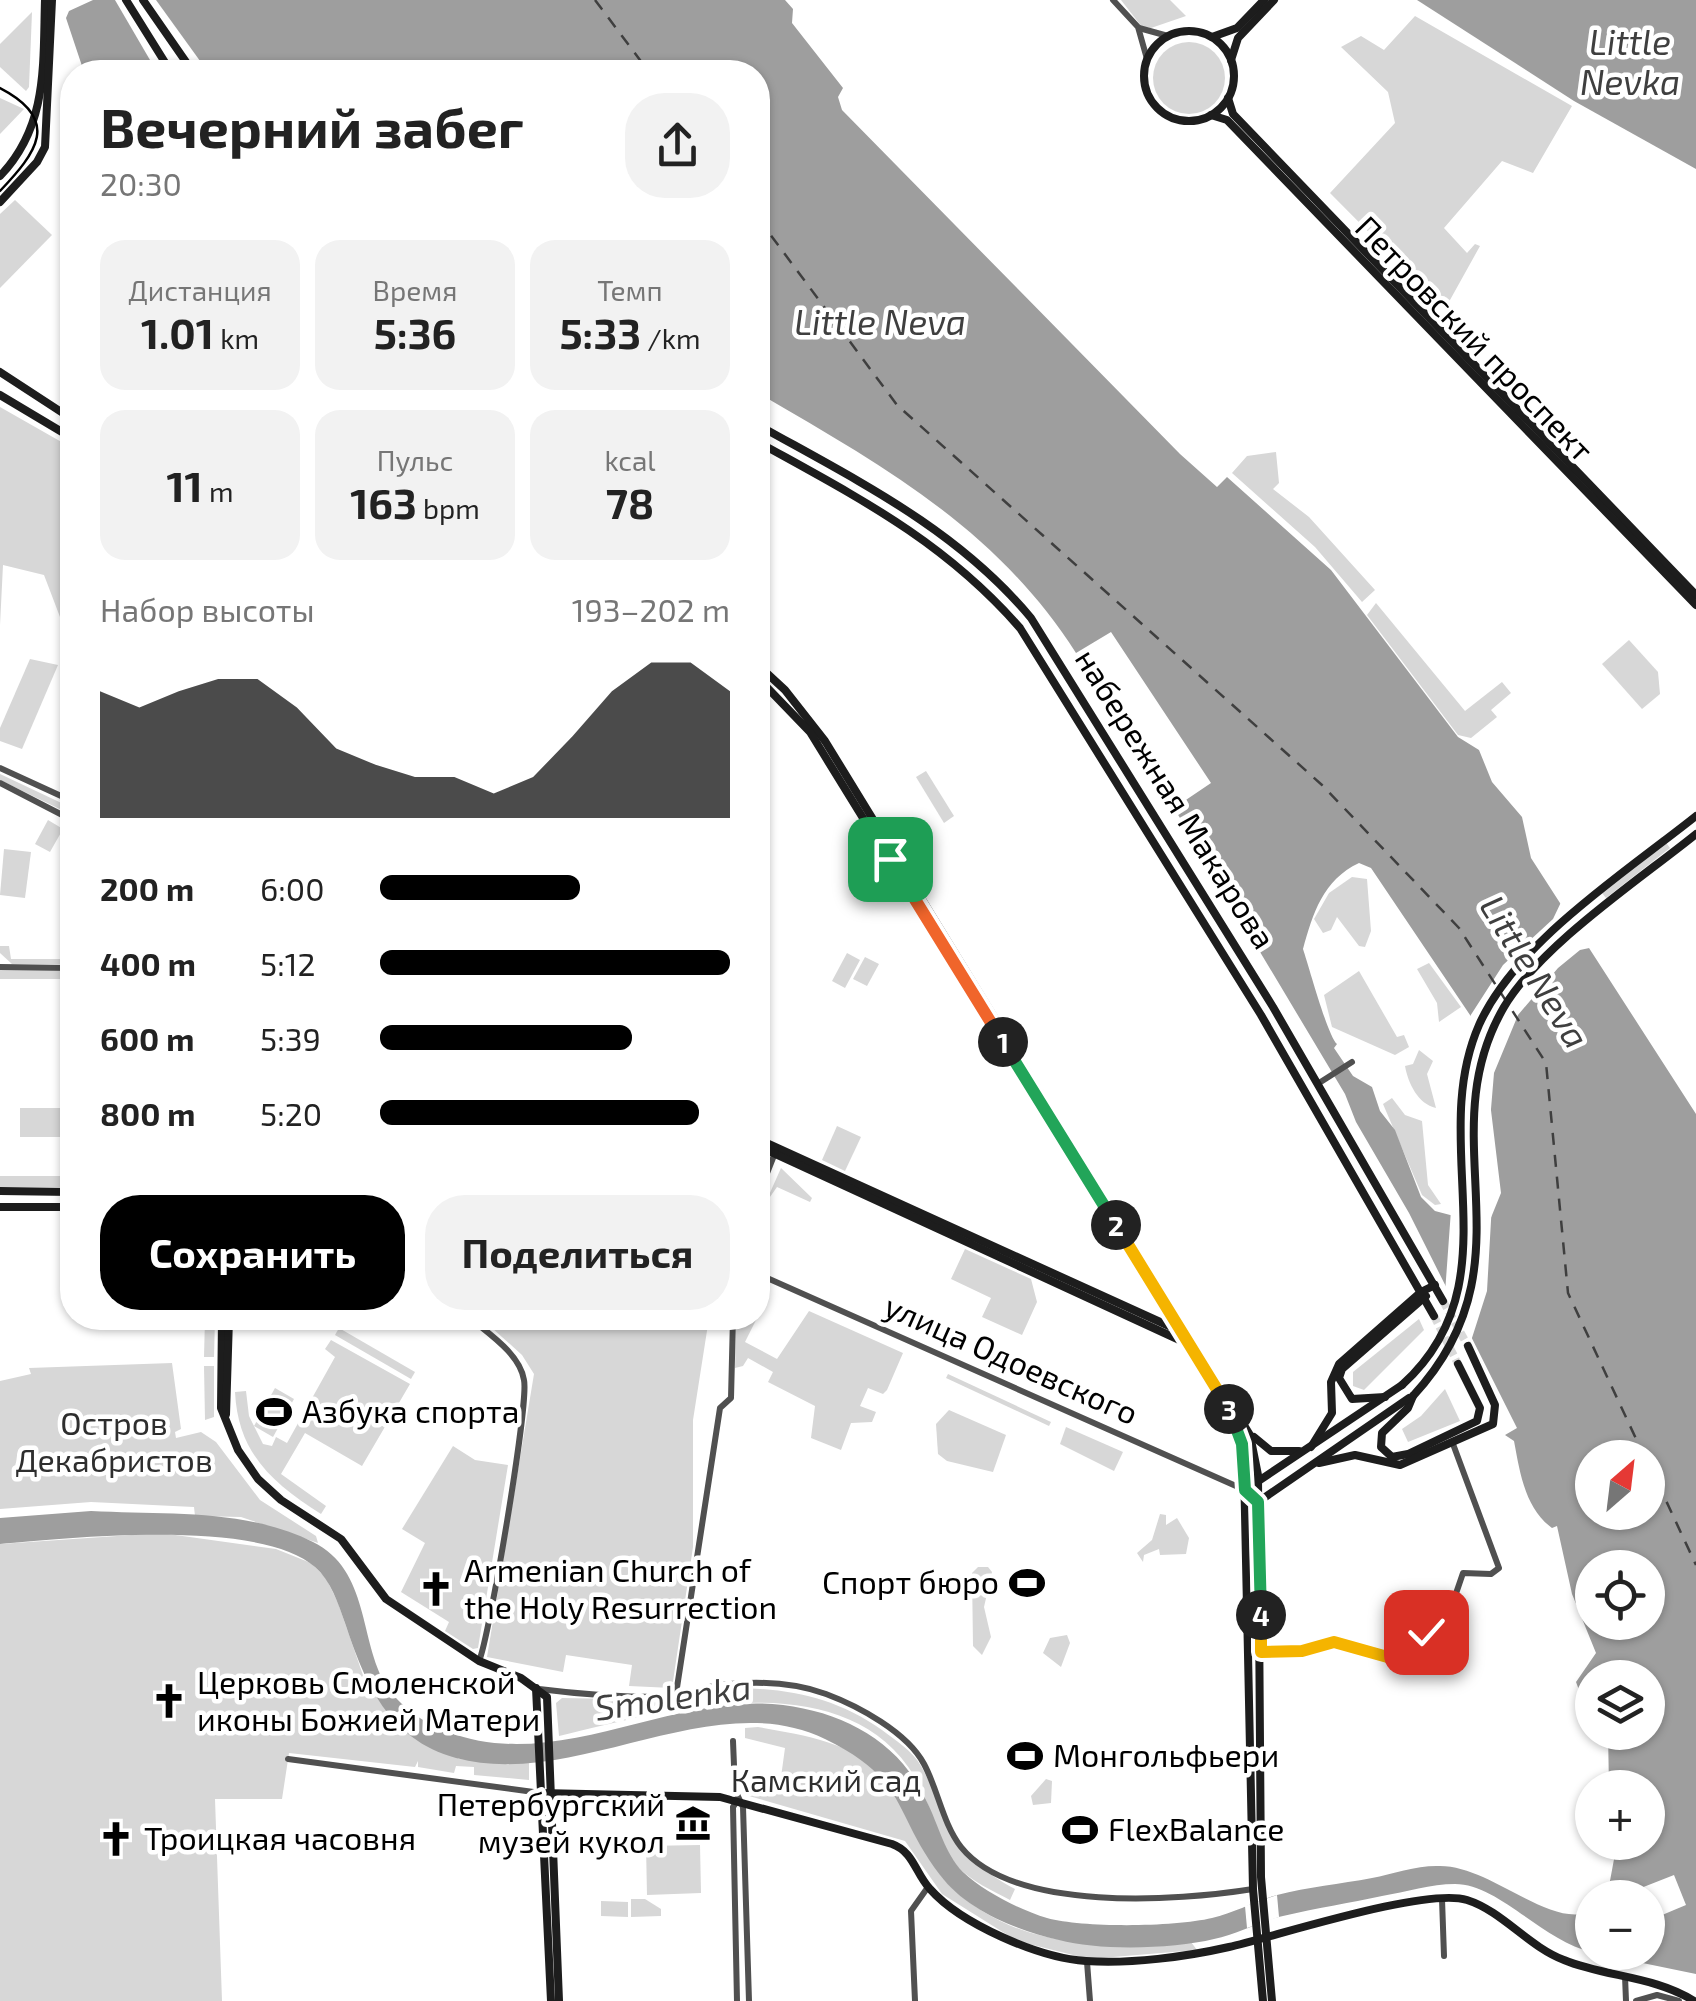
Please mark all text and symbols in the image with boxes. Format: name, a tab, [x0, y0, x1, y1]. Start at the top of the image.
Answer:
water label: Little Nevka	[1580, 20, 1680, 102]
text: Вечерний забег	[100, 93, 524, 159]
button: share	[625, 93, 730, 198]
text: 20:30	[100, 164, 182, 202]
street label: Петровский проспект	[1349, 207, 1602, 468]
text: Дистанция	[128, 273, 272, 307]
text: Время	[373, 273, 457, 307]
text: Темп	[597, 273, 663, 307]
water label: Little Neva	[794, 300, 966, 342]
text: 1.01	[141, 307, 214, 357]
text: 5:36	[374, 307, 456, 357]
text: 5:33	[559, 307, 641, 357]
text: km	[214, 321, 259, 355]
text: /km	[641, 321, 701, 355]
text: Пульс	[377, 443, 453, 477]
text: kcal	[604, 443, 656, 477]
text: 11	[166, 460, 203, 510]
text: m	[203, 474, 234, 508]
text: 163	[350, 477, 417, 527]
text: 78	[606, 477, 654, 527]
text: bpm	[417, 491, 480, 525]
text: Набор высоты	[100, 590, 315, 628]
text: 193–202 m	[572, 590, 730, 628]
street label: набережная Макарова	[1069, 641, 1285, 955]
pin	[848, 817, 933, 902]
icon: arrive	[863, 832, 918, 887]
text: 200 m	[100, 869, 194, 907]
text: 6:00	[260, 869, 324, 907]
water label: Little Neva	[1472, 887, 1599, 1055]
text: 400 m	[100, 944, 196, 982]
text: 5:12	[260, 944, 315, 982]
pin: 1	[978, 1017, 1028, 1067]
text: 600 m	[100, 1019, 194, 1057]
text: 5:39	[260, 1019, 321, 1057]
text: 1	[997, 1025, 1009, 1059]
text: 800 m	[100, 1094, 195, 1132]
text: 5:20	[260, 1094, 322, 1132]
button: Сохранить	[100, 1195, 405, 1310]
button: Поделиться	[425, 1195, 730, 1310]
pin: 2	[1091, 1200, 1141, 1250]
text: 2	[1108, 1208, 1124, 1242]
street label: улица Одоевского	[879, 1285, 1144, 1432]
pin: 3	[1204, 1384, 1254, 1434]
place label: Азбука спорта	[302, 1391, 519, 1430]
text: 3	[1221, 1392, 1237, 1426]
sports icon: Азбука спорта	[255, 1393, 293, 1431]
park label: Остров Декабристов	[15, 1403, 213, 1478]
north arrow	[1575, 1440, 1665, 1530]
map controls	[1575, 1440, 1665, 1970]
place label: Armenian Church of the Holy Resurrection	[464, 1550, 777, 1625]
button: locate	[1575, 1550, 1665, 1640]
place label: Спорт бюро	[822, 1562, 999, 1600]
sports icon: Спорт бюро	[1008, 1564, 1046, 1602]
church icon: Armenian Church of the Holy Resurrection	[417, 1570, 455, 1608]
pin: 4	[1236, 1590, 1286, 1640]
pin	[1384, 1590, 1469, 1675]
text: 4	[1252, 1598, 1270, 1632]
icon: check	[1399, 1605, 1454, 1660]
button: layers	[1575, 1660, 1665, 1750]
place label: Церковь Смоленской иконы Божией Матери	[197, 1662, 540, 1737]
water label: Smolenka	[592, 1664, 754, 1728]
church icon: Церковь Смоленской иконы Божией Матери	[150, 1682, 188, 1720]
place label: Монгольфьери	[1053, 1735, 1279, 1773]
sports icon: Монгольфьери	[1006, 1737, 1044, 1775]
park label: Камский сад	[731, 1760, 921, 1798]
button: +	[1575, 1770, 1665, 1860]
place label: Петербургский музей кукол	[437, 1784, 665, 1860]
museum icon: Петербургский музей кукол	[674, 1804, 712, 1842]
place label: FlexBalance	[1108, 1809, 1284, 1847]
sports icon: FlexBalance	[1061, 1811, 1099, 1849]
place label: Троицкая часовня	[144, 1818, 416, 1856]
church icon: Троицкая часовня	[97, 1820, 135, 1858]
button: −	[1575, 1880, 1665, 1970]

